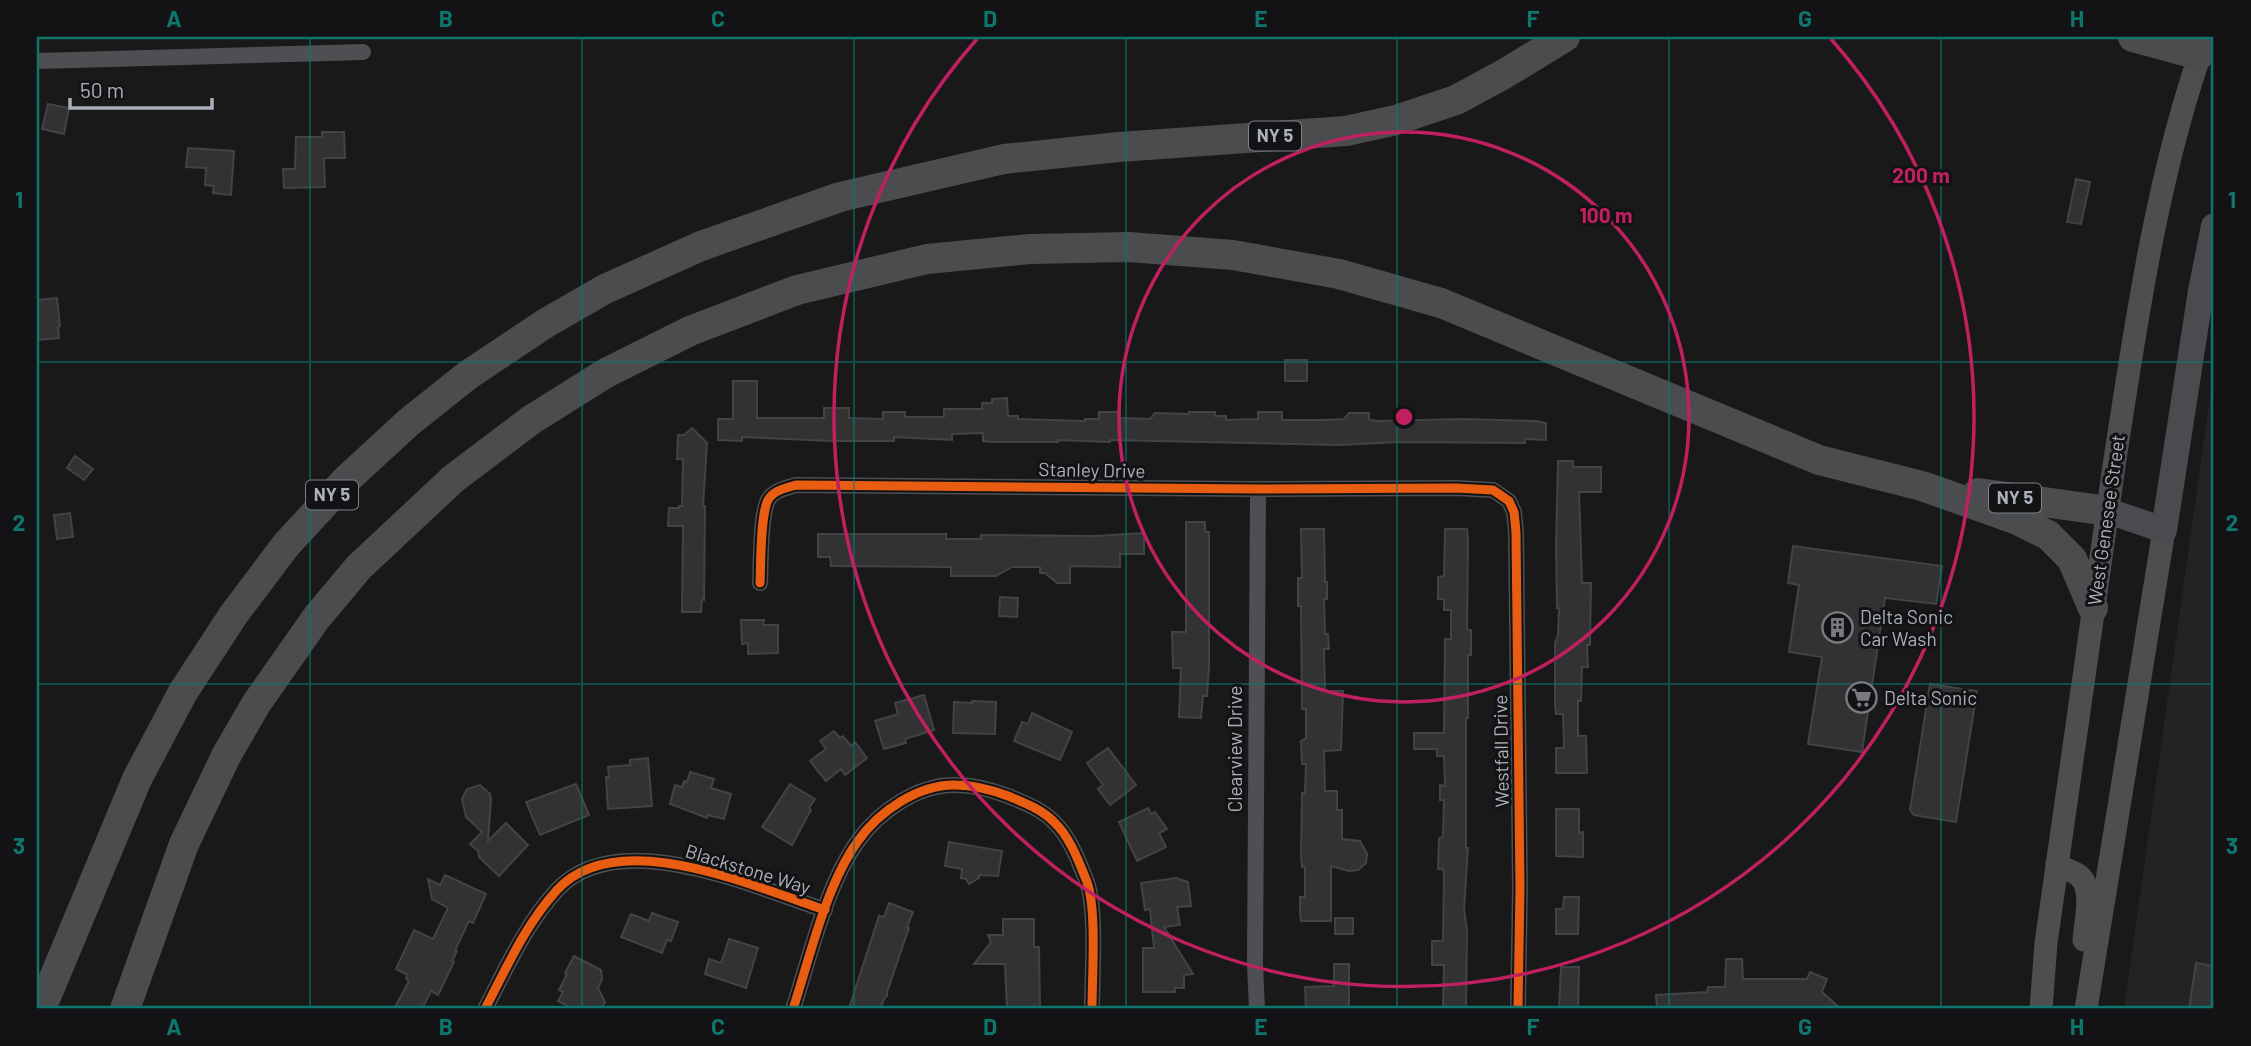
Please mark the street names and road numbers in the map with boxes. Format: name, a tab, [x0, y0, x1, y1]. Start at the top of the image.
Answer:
road number: NY 5	[1249, 121, 1301, 150]
street label: West Genesee Street	[2082, 433, 2129, 607]
street label: Stanley Drive	[1038, 457, 1146, 482]
road number: NY 5	[306, 480, 358, 509]
road number: NY 5	[1989, 484, 2041, 512]
street label: Clearview Drive	[1223, 686, 1246, 812]
street label: Westfall Drive	[1488, 694, 1513, 808]
street label: Blackstone Way	[683, 839, 814, 899]

